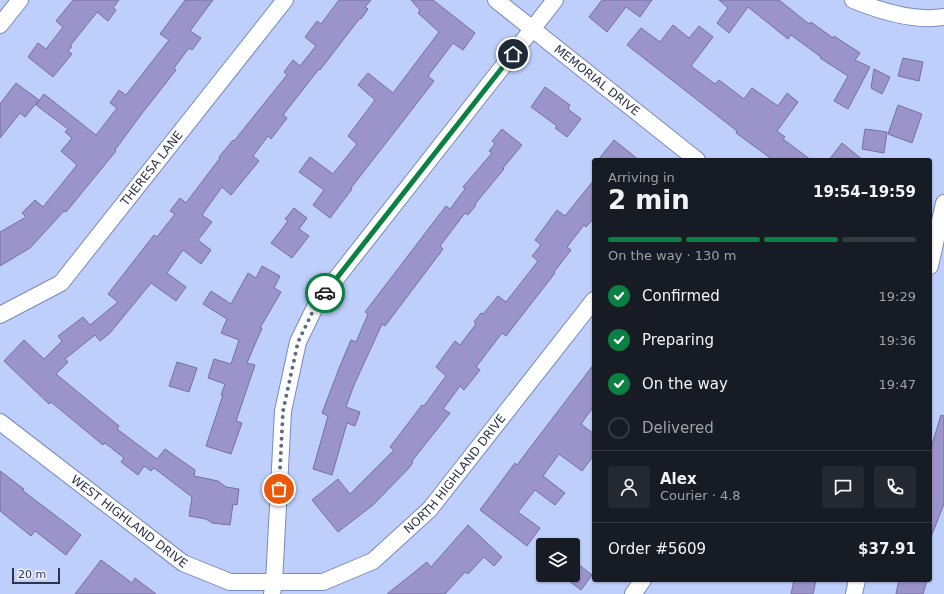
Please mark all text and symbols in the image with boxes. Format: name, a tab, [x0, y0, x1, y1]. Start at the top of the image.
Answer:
pin	[496, 37, 530, 71]
street label: MEMORIAL DRIVE	[551, 42, 642, 119]
icon: home	[502, 43, 524, 65]
street label: THERESA LANE	[117, 128, 186, 209]
text: Arriving in	[608, 170, 675, 185]
text: 19:54–19:59	[813, 183, 916, 201]
text: 2 min	[608, 185, 690, 215]
text: On the way · 130 m	[608, 248, 736, 263]
courier	[305, 273, 345, 313]
icon: car	[314, 282, 336, 304]
icon: check	[608, 285, 630, 307]
text: Confirmed	[642, 287, 720, 305]
text: 19:29	[879, 289, 916, 304]
icon: check	[608, 329, 630, 351]
text: Preparing	[642, 331, 714, 349]
text: 19:36	[879, 333, 916, 348]
icon: check	[608, 373, 630, 395]
text: On the way	[642, 375, 728, 393]
text: 19:47	[879, 377, 916, 392]
street label: NORTH HIGHLAND DRIVE	[401, 411, 509, 536]
text: Delivered	[642, 419, 714, 437]
button: person	[608, 466, 650, 508]
button: chat	[822, 466, 864, 508]
button: phone	[874, 466, 916, 508]
text: Alex	[660, 470, 697, 488]
street label: WEST HIGHLAND DRIVE	[68, 472, 190, 571]
pin	[262, 472, 296, 506]
icon: bag	[268, 478, 290, 500]
text: Courier · 4.8	[660, 488, 741, 503]
map controls	[536, 538, 580, 582]
button: layers	[536, 538, 580, 582]
text: Order #5609	[608, 540, 706, 558]
text: $37.91	[858, 540, 916, 558]
scale bar	[12, 566, 60, 585]
text: 20 m	[18, 568, 46, 581]

